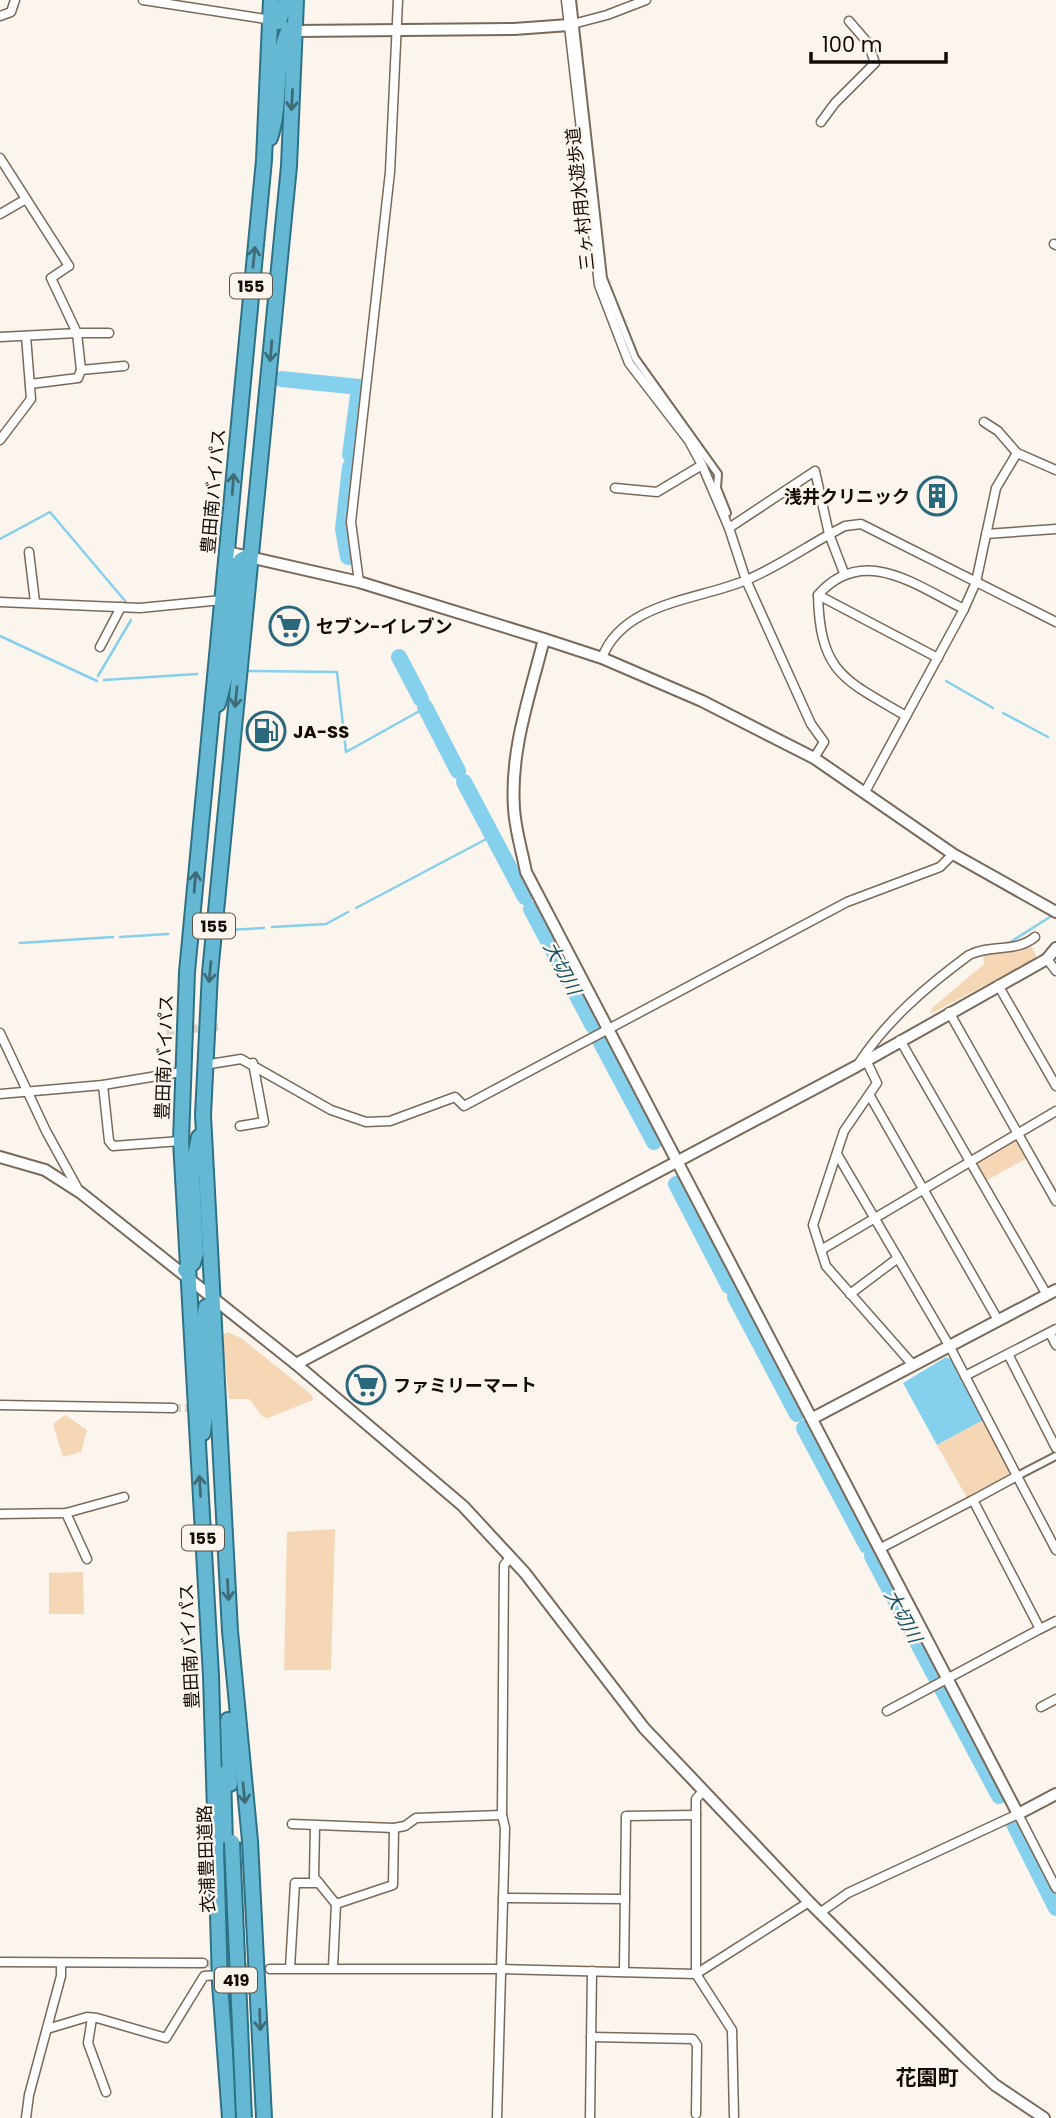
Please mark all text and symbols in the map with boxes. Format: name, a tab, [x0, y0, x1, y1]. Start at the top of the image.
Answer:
scale bar	[811, 21, 946, 65]
text: 100 m	[822, 30, 882, 59]
one-way arrow	[285, 88, 298, 110]
street label: 三ヶ村用水遊歩道	[560, 126, 600, 272]
one-way arrow	[248, 246, 261, 269]
road number: 155	[230, 274, 272, 298]
one-way arrow	[264, 339, 277, 361]
street label: 豊田南バイパス	[195, 427, 231, 555]
one-way arrow	[227, 473, 240, 495]
building icon: 浅井クリニック	[916, 475, 958, 517]
place label: 浅井クリニック	[784, 484, 910, 509]
supermarket icon: セブン-イレブン	[268, 605, 310, 647]
place label: セブン-イレブン	[316, 614, 452, 639]
one-way arrow	[229, 685, 242, 708]
fuel station icon: JA-SS	[245, 710, 287, 752]
place label: JA-SS	[293, 719, 349, 744]
one-way arrow	[189, 872, 202, 894]
road number: 155	[193, 914, 235, 938]
water label: 大切川	[537, 936, 588, 1001]
one-way arrow	[203, 961, 216, 983]
street label: 豊田南バイパス	[149, 994, 179, 1120]
supermarket icon: ファミリーマート	[345, 1364, 387, 1406]
place label: ファミリーマート	[393, 1373, 537, 1398]
one-way arrow	[193, 1475, 206, 1498]
road number: 155	[182, 1526, 224, 1550]
one-way arrow	[221, 1578, 234, 1601]
street label: 豊田南バイパス	[173, 1583, 205, 1709]
water label: 大切川	[878, 1584, 929, 1649]
one-way arrow	[238, 1781, 251, 1804]
street label: 衣浦豊田道路	[192, 1805, 220, 1913]
road number: 419	[215, 1968, 257, 1992]
one-way arrow	[254, 2008, 267, 2031]
district label: 花園町	[896, 2063, 959, 2092]

